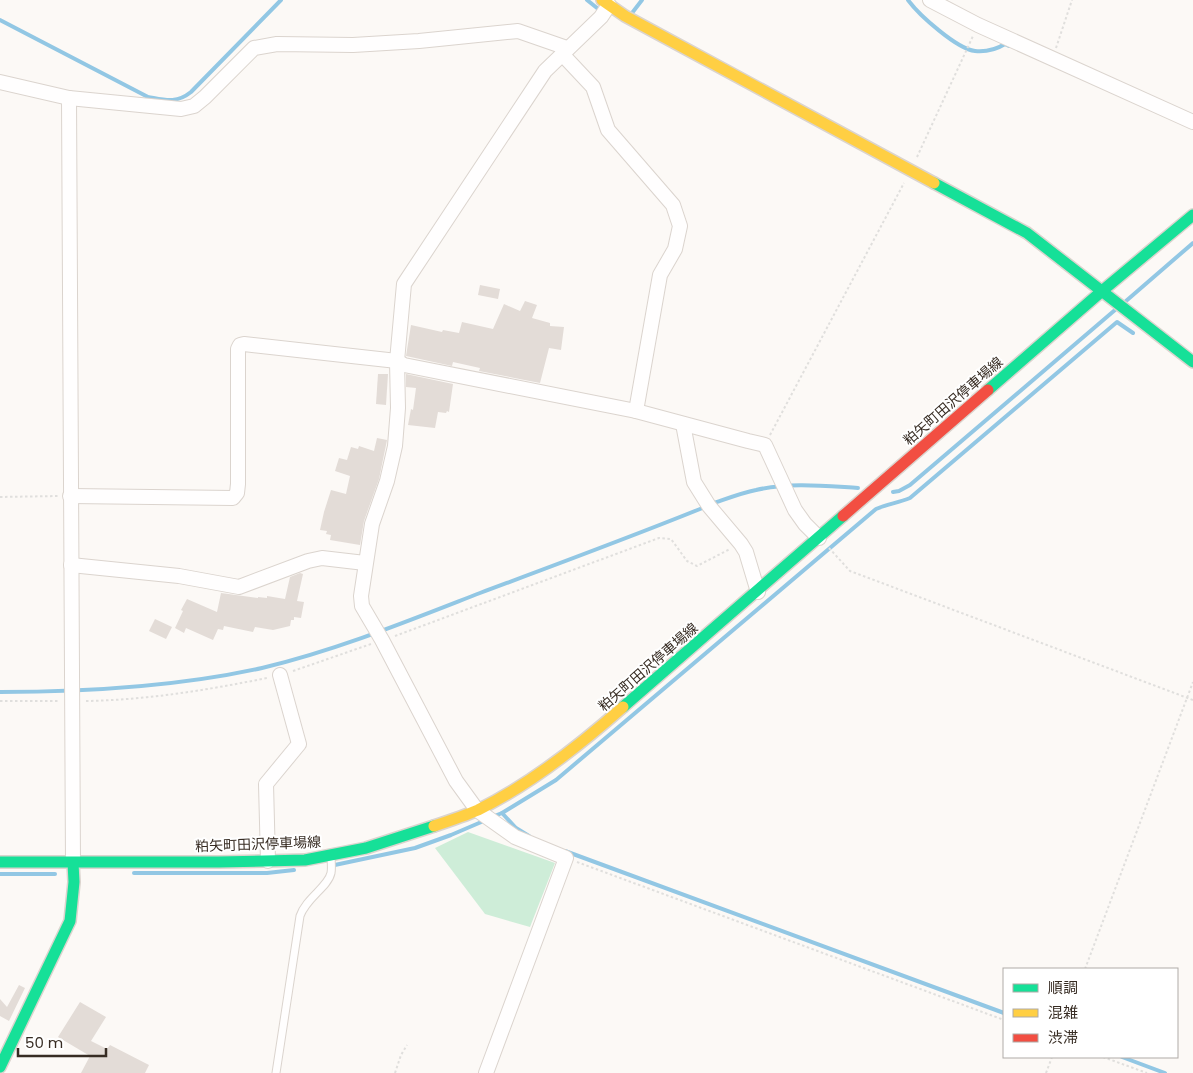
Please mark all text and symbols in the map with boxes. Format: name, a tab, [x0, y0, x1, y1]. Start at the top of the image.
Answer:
street label: 粕矢町田沢停車場線	[899, 352, 1007, 450]
street label: 粕矢町田沢停車場線	[594, 618, 702, 716]
street label: 粕矢町田沢停車場線	[195, 832, 321, 856]
legend	[1003, 968, 1178, 1058]
text: 順調	[1048, 977, 1078, 998]
text: 混雑	[1048, 1002, 1078, 1023]
scale bar	[18, 1026, 105, 1058]
text: 渋滞	[1048, 1027, 1078, 1048]
text: 50 m	[25, 1032, 63, 1053]

